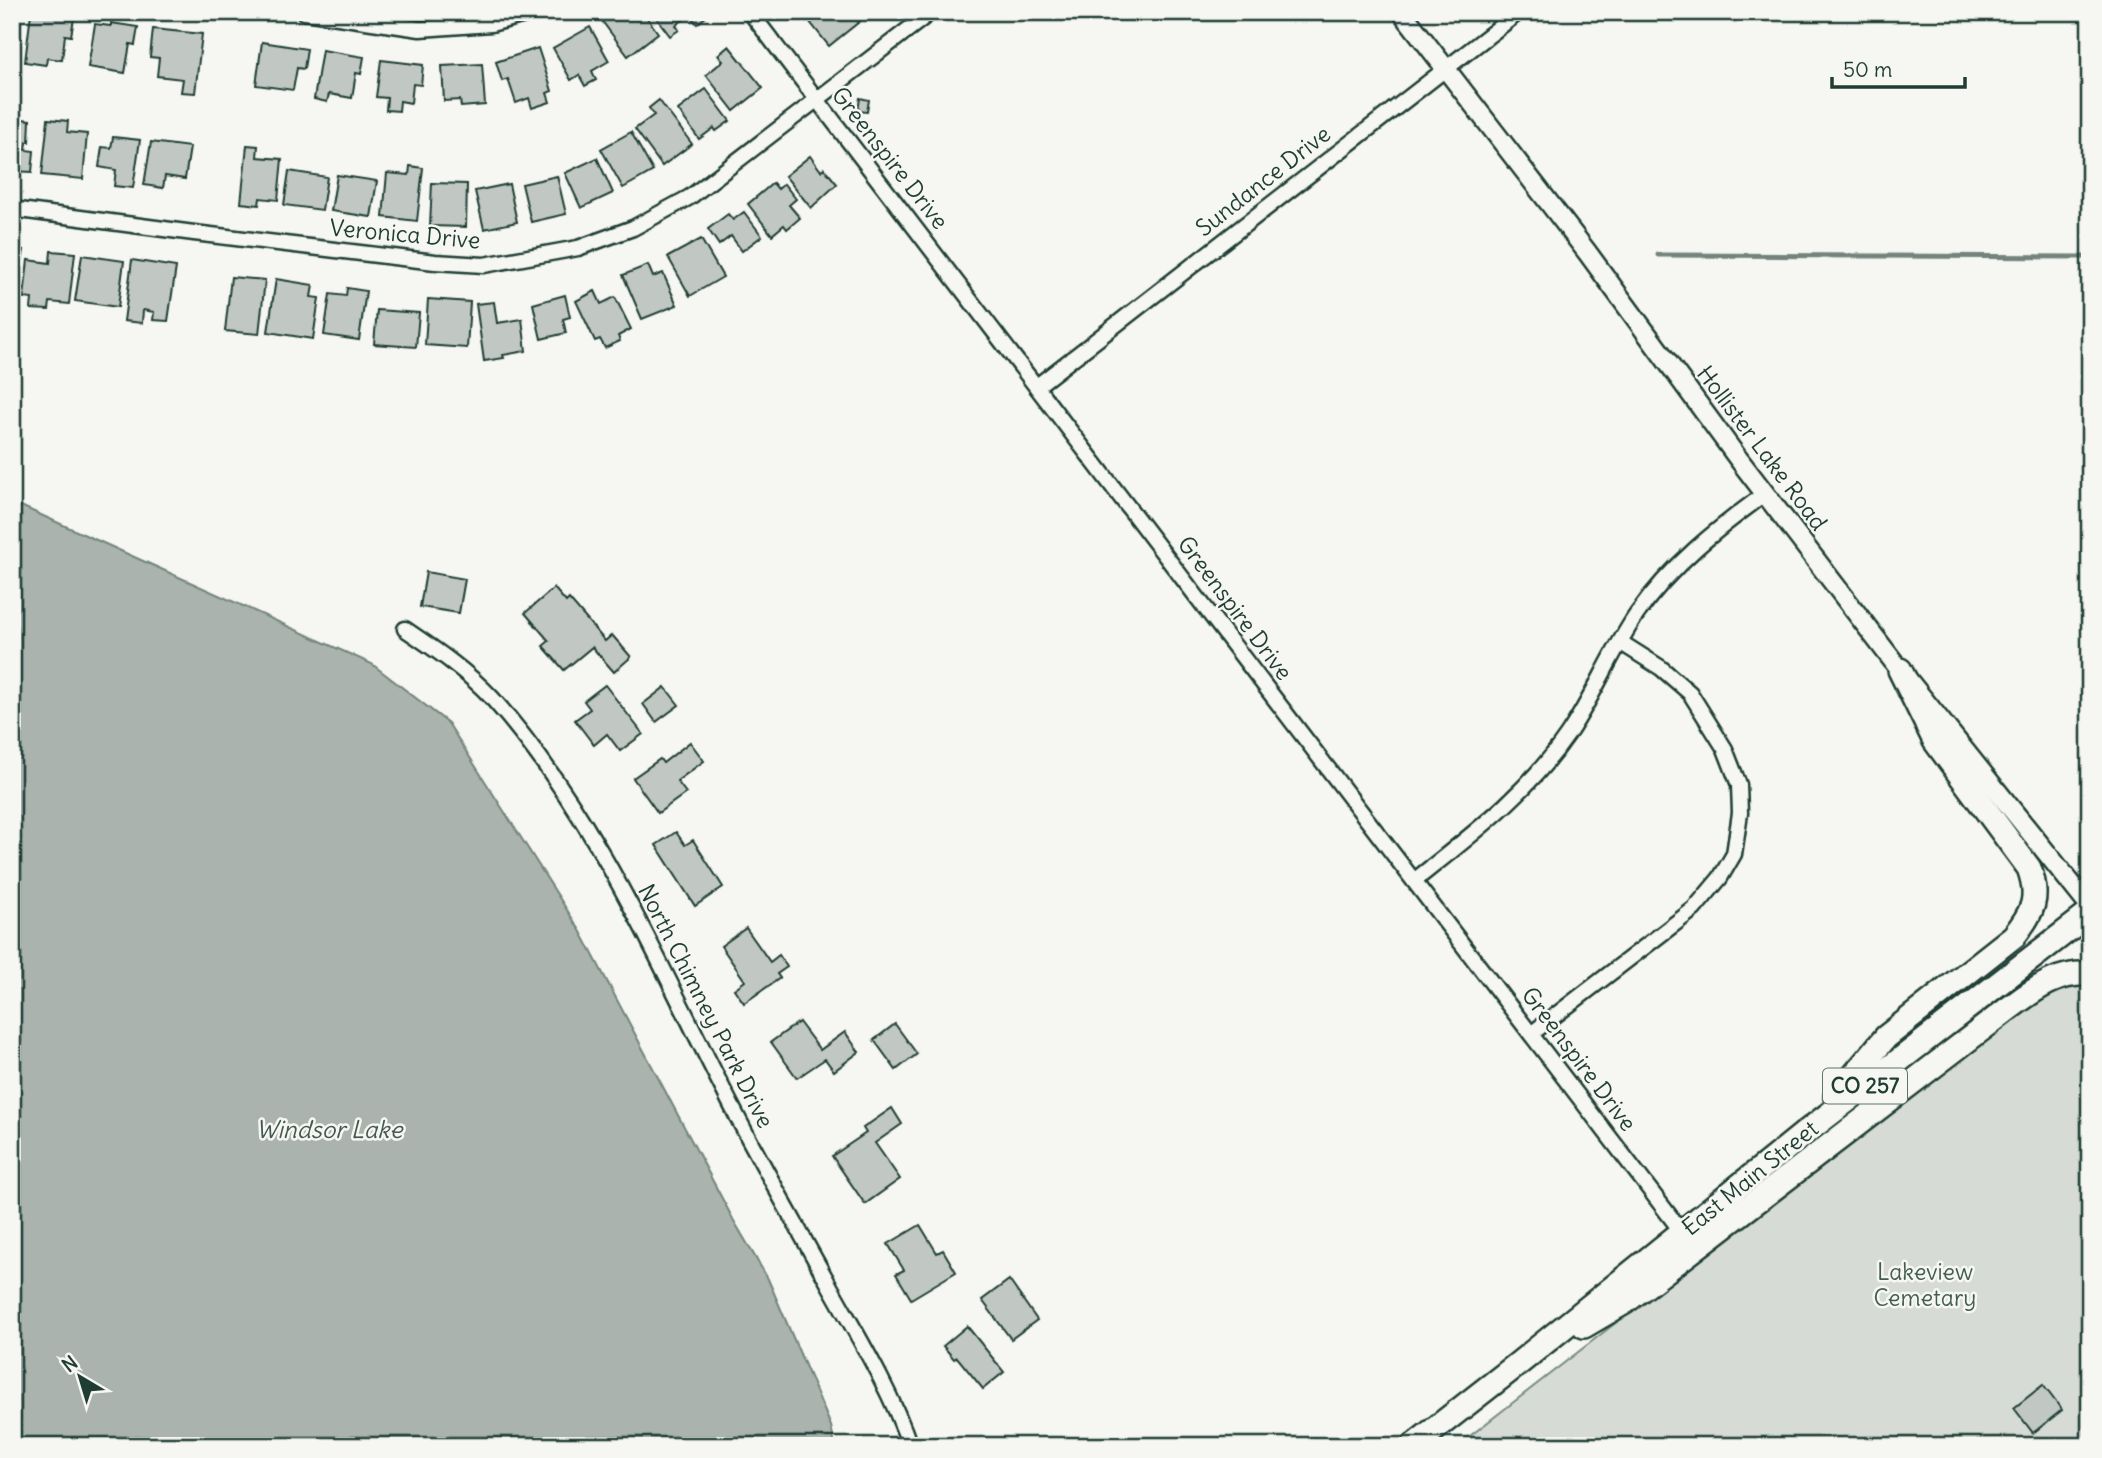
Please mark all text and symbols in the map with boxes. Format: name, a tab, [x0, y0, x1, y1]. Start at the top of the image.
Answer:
scale bar	[1832, 46, 1966, 90]
text: 50 m	[1843, 56, 1892, 83]
street label: Greenspire Drive	[826, 81, 955, 235]
street label: Sundance Drive	[1190, 119, 1336, 242]
street label: Veronica Drive	[329, 212, 482, 255]
street label: Hollister Lake Road	[1691, 360, 1834, 536]
street label: Greenspire Drive	[1172, 530, 1299, 686]
street label: North Chimney Park Drive	[632, 879, 781, 1133]
street label: Greenspire Drive	[1516, 981, 1643, 1137]
road number: CO 257	[1823, 1068, 1907, 1104]
water label: Windsor Lake	[256, 1114, 404, 1144]
street label: East Main Street	[1676, 1114, 1824, 1241]
park label: Lakeview Cemetary	[1874, 1257, 1976, 1312]
north arrow	[46, 1342, 116, 1412]
text: N	[57, 1350, 82, 1377]

